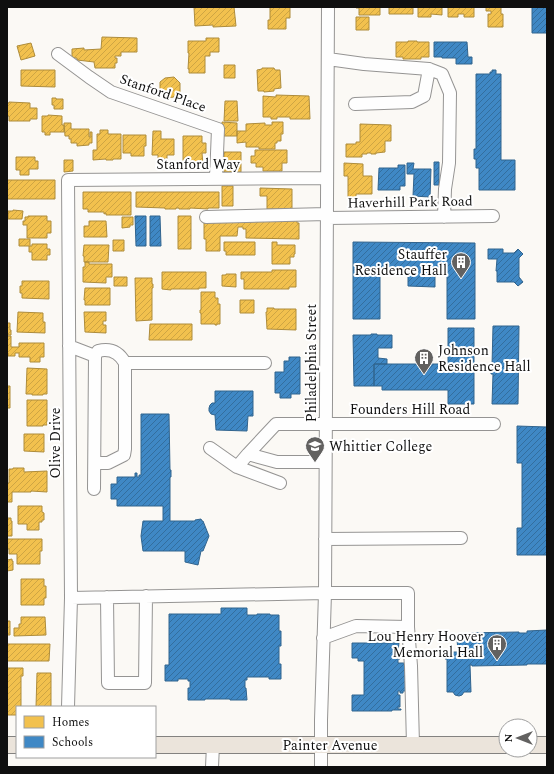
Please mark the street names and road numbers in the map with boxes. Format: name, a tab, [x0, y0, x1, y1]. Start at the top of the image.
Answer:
street label: Stanford Place	[117, 68, 209, 118]
street label: Stanford Way	[156, 154, 241, 175]
street label: Haverhill Park Road	[347, 190, 473, 214]
street label: Philadelphia Street	[301, 304, 322, 422]
street label: Founders Hill Road	[350, 399, 470, 420]
street label: Olive Drive	[45, 407, 66, 479]
street label: Painter Avenue	[282, 735, 378, 756]

